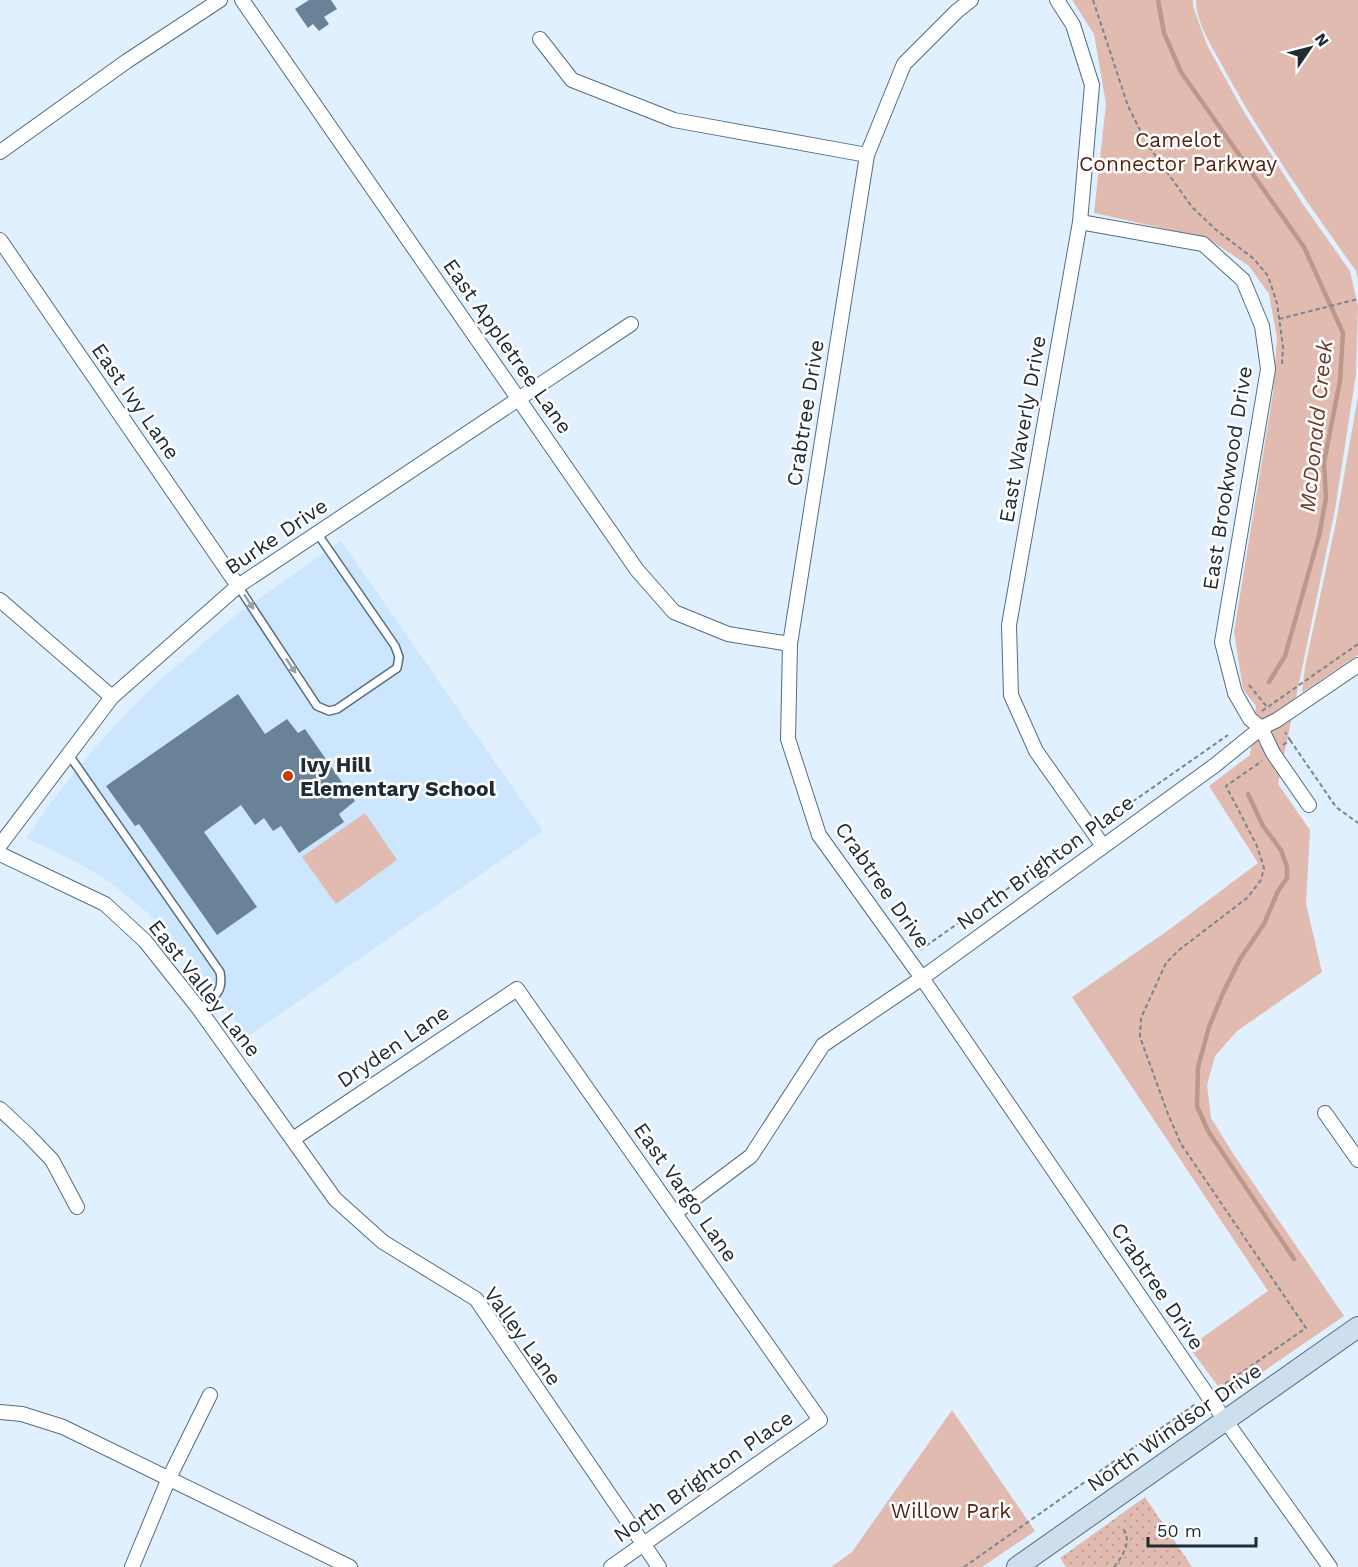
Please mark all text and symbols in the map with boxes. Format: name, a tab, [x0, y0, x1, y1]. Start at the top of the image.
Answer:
north arrow	[1280, 18, 1340, 78]
text: N	[1311, 29, 1333, 50]
park label: Camelot Connector Parkway	[1079, 127, 1277, 176]
street label: East Appletree Lane	[438, 254, 578, 438]
street label: East Waverly Drive	[993, 333, 1051, 525]
street label: East Ivy Lane	[87, 338, 185, 464]
street label: Crabtree Drive	[781, 338, 829, 488]
water label: McDonald Creek	[1295, 338, 1338, 513]
street label: East Brookwood Drive	[1197, 364, 1257, 592]
street label: Burke Drive	[220, 493, 332, 579]
one-way arrow	[243, 593, 254, 610]
one-way arrow	[285, 658, 297, 674]
place label: Ivy Hill Elementary School	[300, 752, 496, 801]
marker: Ivy Hill Elementary School	[281, 769, 295, 783]
street label: North Brighton Place	[951, 789, 1139, 935]
street label: Crabtree Drive	[830, 817, 936, 953]
street label: East Valley Lane	[144, 914, 266, 1062]
street label: Dryden Lane	[332, 999, 454, 1093]
street label: East Vargo Lane	[629, 1118, 743, 1266]
street label: Crabtree Drive	[1106, 1218, 1210, 1354]
street label: Valley Lane	[479, 1282, 567, 1390]
street label: North Windsor Drive	[1082, 1357, 1266, 1497]
street label: North Brighton Place	[609, 1405, 797, 1547]
park label: Willow Park	[891, 1498, 1011, 1523]
scale bar	[1148, 1510, 1256, 1548]
text: 50 m	[1157, 1520, 1202, 1541]

